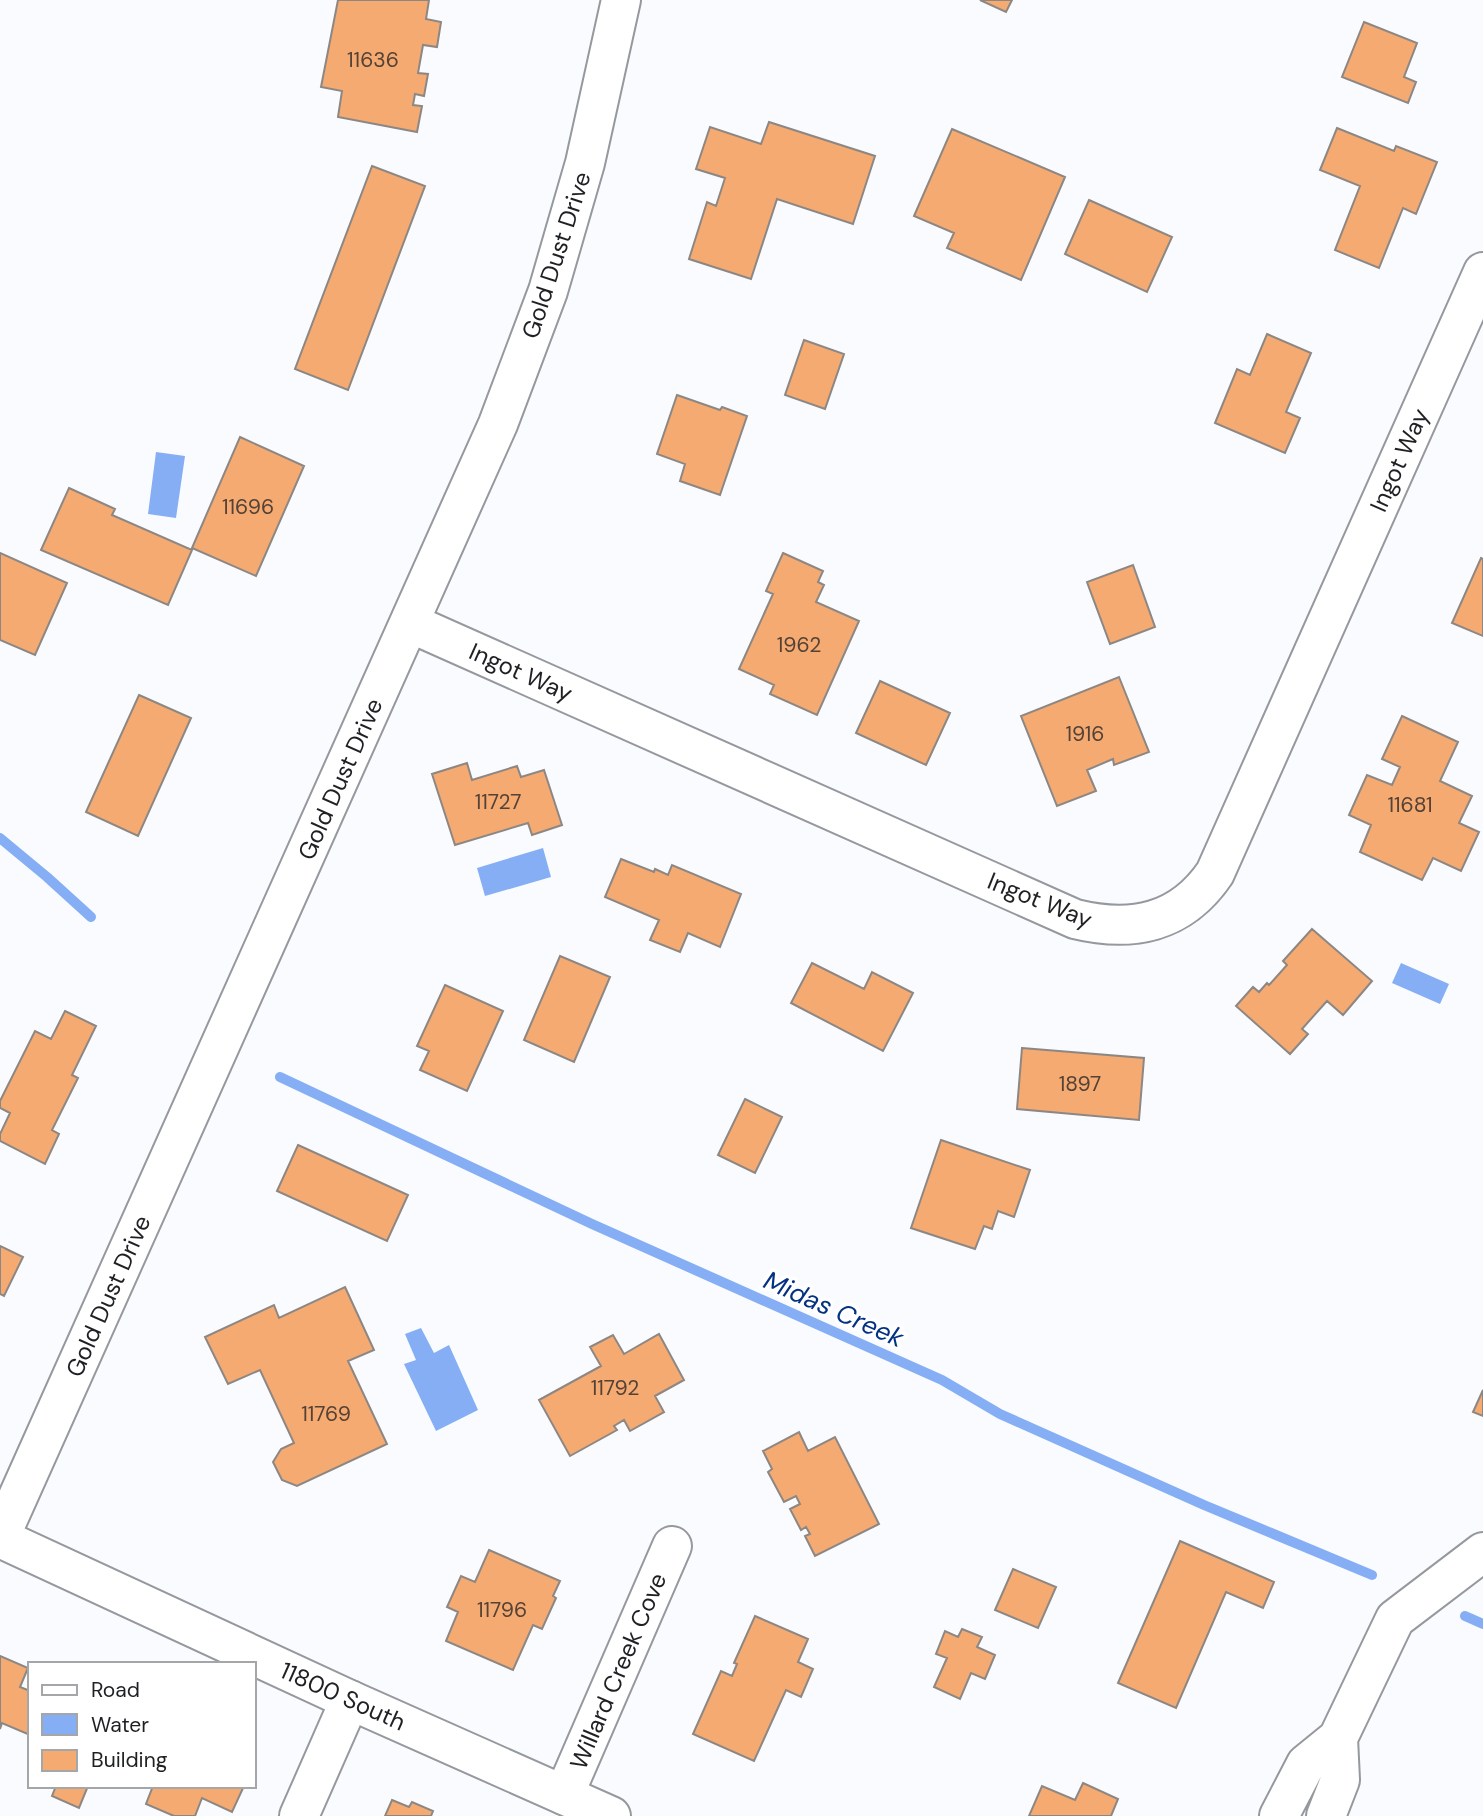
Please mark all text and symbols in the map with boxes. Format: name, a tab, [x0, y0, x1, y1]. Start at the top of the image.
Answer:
house number: 11636	[347, 46, 399, 74]
street label: Gold Dust Drive	[514, 168, 598, 342]
street label: Ingot Way	[1362, 403, 1436, 517]
house number: 11696	[222, 493, 274, 521]
house number: 1962	[777, 631, 821, 659]
street label: Ingot Way	[464, 635, 578, 709]
street label: Gold Dust Drive	[291, 693, 389, 865]
house number: 1916	[1065, 720, 1105, 748]
house number: 11727	[475, 788, 521, 816]
house number: 11681	[1387, 791, 1433, 819]
street label: Ingot Way	[983, 865, 1097, 935]
house number: 1897	[1059, 1070, 1101, 1098]
street label: Gold Dust Drive	[59, 1210, 157, 1382]
water label: Midas Creek	[759, 1263, 910, 1355]
house number: 11792	[591, 1374, 639, 1402]
house number: 11769	[301, 1400, 351, 1428]
street label: Willard Creek Cove	[563, 1568, 673, 1774]
house number: 11796	[477, 1596, 527, 1624]
street label: 11800 South	[276, 1655, 410, 1737]
legend	[28, 1662, 256, 1788]
text: Road	[91, 1676, 140, 1704]
text: Water	[91, 1711, 149, 1739]
text: Building	[91, 1746, 168, 1774]

